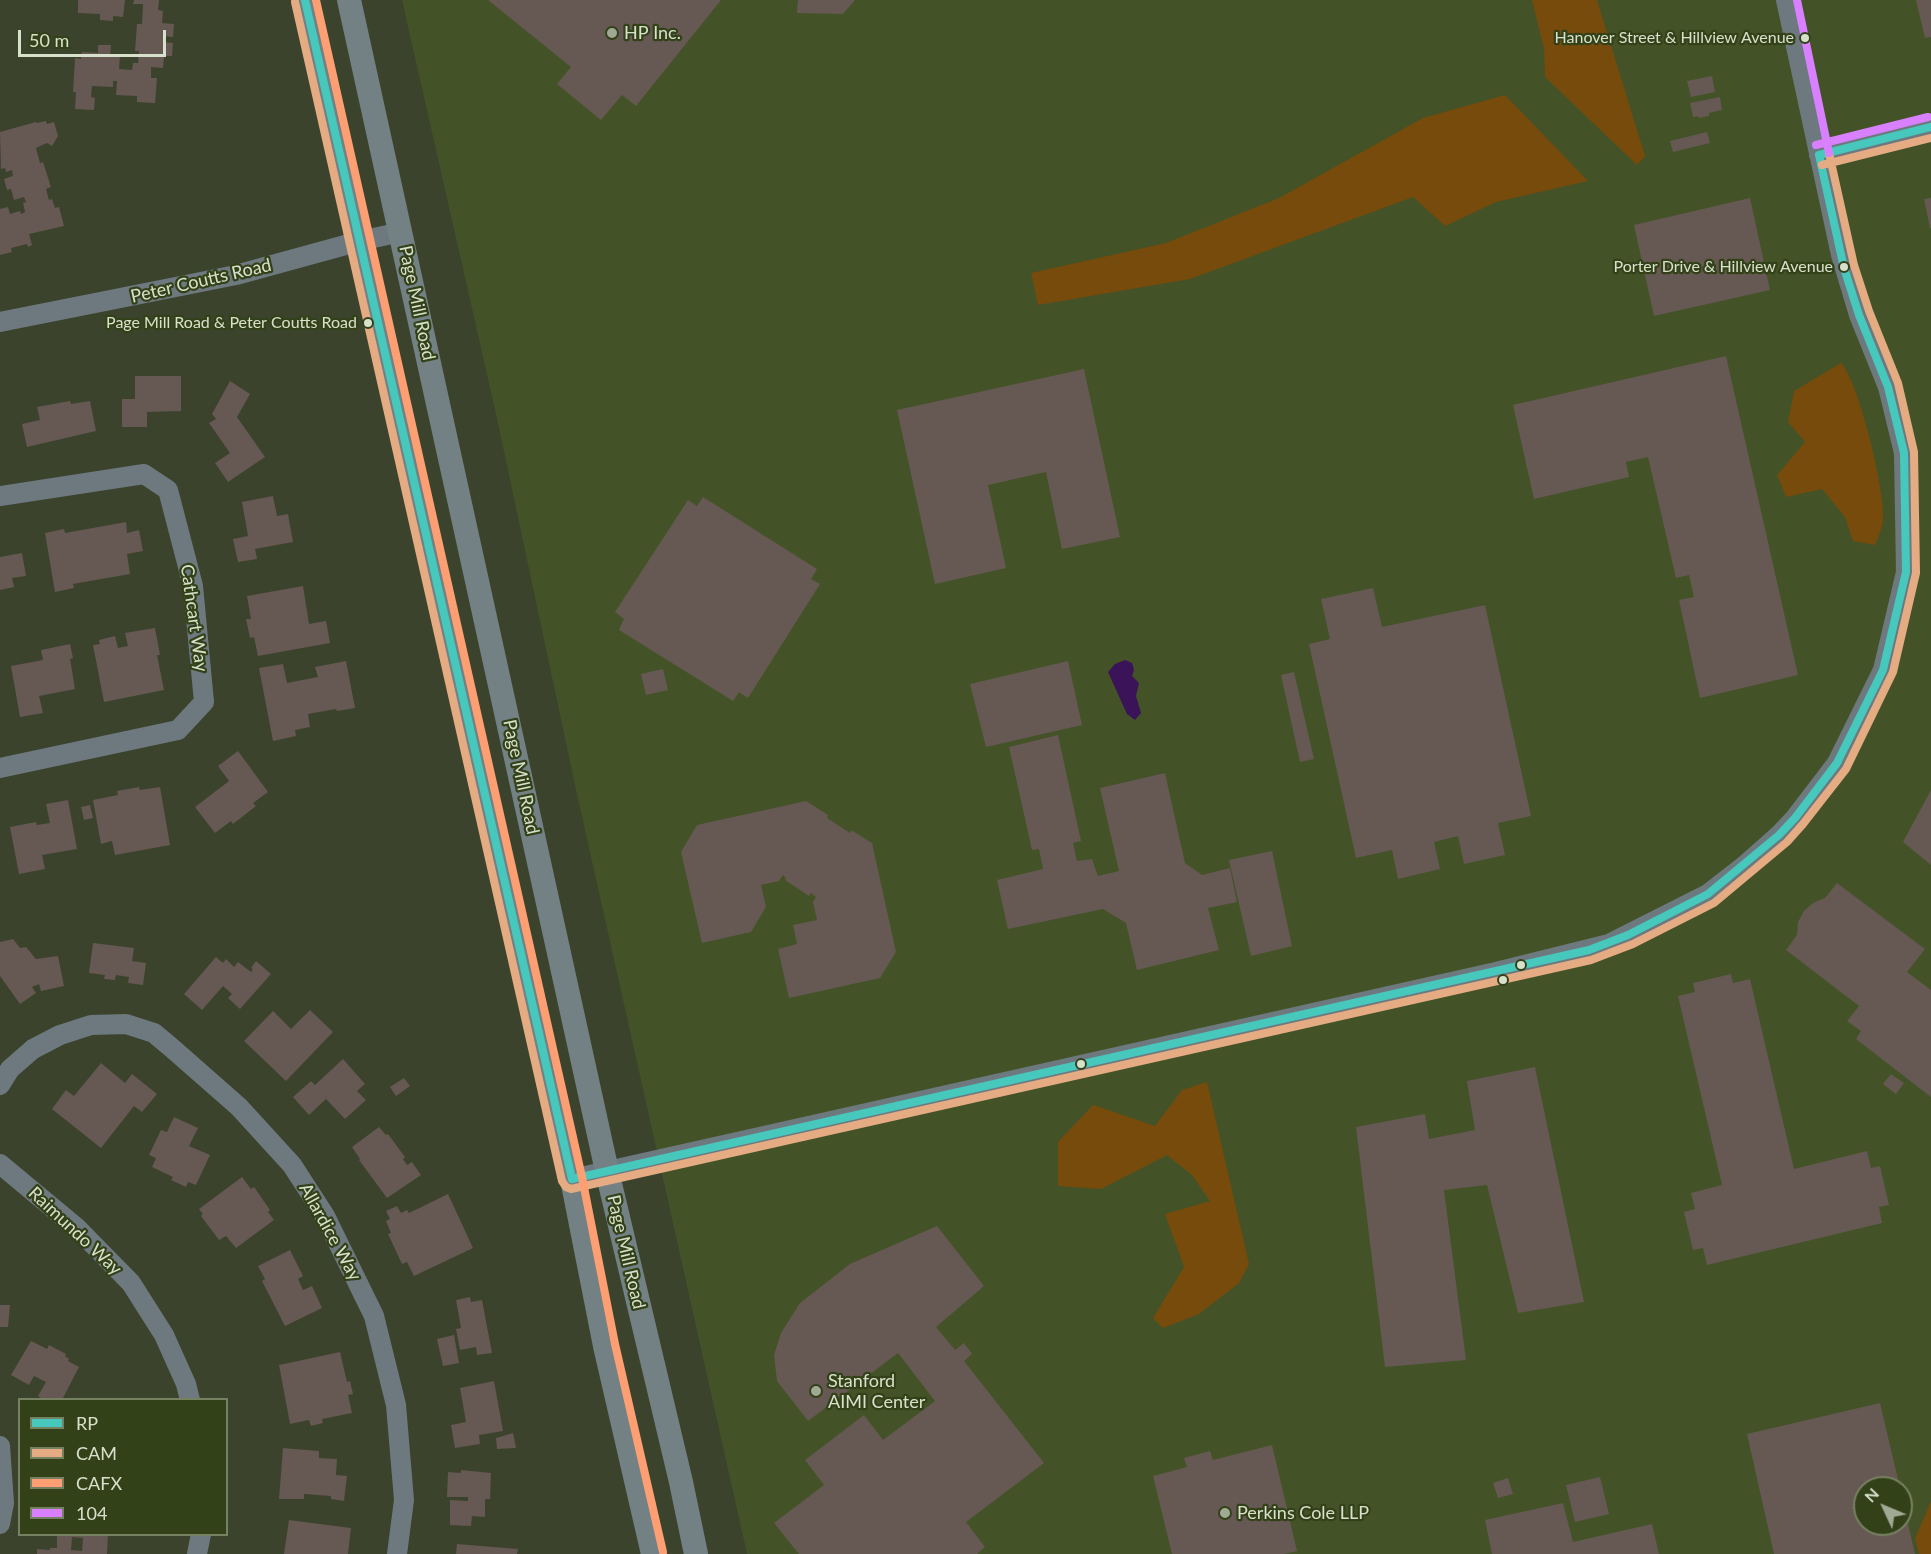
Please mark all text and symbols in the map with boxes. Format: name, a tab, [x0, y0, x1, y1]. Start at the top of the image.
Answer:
scale bar	[21, 18, 170, 56]
place label: HP Inc.	[624, 22, 681, 44]
marker: HP Inc.	[605, 26, 619, 40]
place label: Hanover Street & Hillview Avenue	[1555, 28, 1794, 48]
text: 50 m	[29, 29, 69, 51]
marker: Hanover Street & Hillview Avenue	[1799, 32, 1811, 44]
street label: Page Mill Road	[394, 244, 440, 362]
street label: Peter Coutts Road	[129, 254, 273, 308]
place label: Porter Drive & Hillview Avenue	[1614, 257, 1833, 277]
marker: Porter Drive & Hillview Avenue	[1838, 261, 1850, 273]
place label: Page Mill Road & Peter Coutts Road	[106, 313, 357, 333]
marker: Page Mill Road & Peter Coutts Road	[362, 317, 374, 329]
street label: Cathcart Way	[176, 563, 212, 673]
street label: Page Mill Road	[498, 718, 544, 836]
unlabelled marker	[1515, 959, 1527, 971]
unlabelled marker	[1497, 974, 1509, 986]
unlabelled marker	[1075, 1058, 1087, 1070]
street label: Allardice Way	[294, 1179, 366, 1285]
street label: Raimundo Way	[24, 1182, 126, 1280]
street label: Page Mill Road	[602, 1193, 650, 1311]
place label: Stanford AIMI Center	[828, 1370, 925, 1412]
marker: Stanford AIMI Center	[809, 1384, 823, 1398]
legend	[18, 1398, 228, 1536]
text: RP	[76, 1412, 98, 1434]
text: CAM	[76, 1442, 117, 1464]
text: CAFX	[76, 1472, 122, 1494]
north arrow	[1853, 1476, 1913, 1536]
text: N	[1860, 1484, 1882, 1506]
text: 104	[76, 1502, 107, 1524]
place label: Perkins Cole LLP	[1237, 1502, 1369, 1524]
marker: Perkins Cole LLP	[1218, 1506, 1232, 1520]

